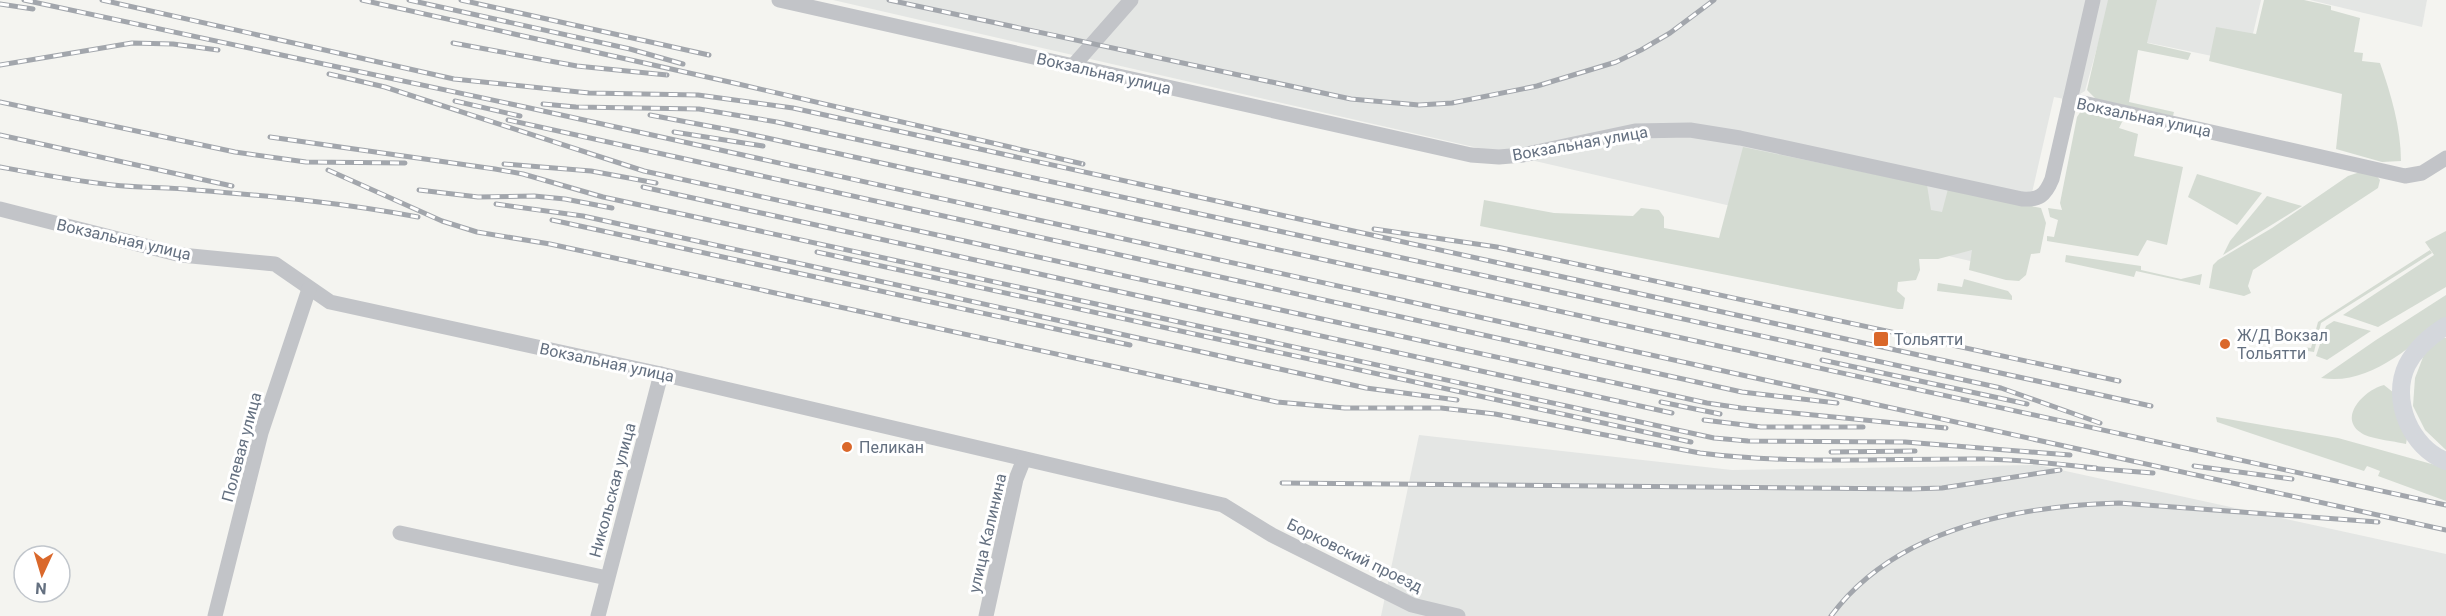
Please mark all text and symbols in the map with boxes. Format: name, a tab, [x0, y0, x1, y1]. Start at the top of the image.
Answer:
street label: Вокзальная улица	[1035, 49, 1173, 98]
street label: Вокзальная улица	[2075, 94, 2213, 141]
street label: Вокзальная улица	[1511, 122, 1649, 165]
street label: Вокзальная улица	[55, 215, 193, 264]
place label: Ж/Д Вокзал Тольятти	[2237, 326, 2328, 363]
marker: Тольятти	[1872, 330, 1890, 348]
place label: Тольятти	[1894, 330, 1963, 349]
marker: Ж/Д Вокзал Тольятти	[2218, 337, 2232, 351]
street label: Вокзальная улица	[538, 339, 676, 386]
street label: Полевая улица	[218, 390, 265, 504]
street label: Никольская улица	[585, 421, 640, 559]
place label: Пеликан	[859, 438, 924, 457]
marker: Пеликан	[840, 440, 854, 454]
street label: улица Калинина	[965, 472, 1010, 595]
street label: Борковский проезд	[1284, 514, 1426, 597]
north arrow	[12, 544, 72, 604]
text: N	[35, 579, 47, 598]

